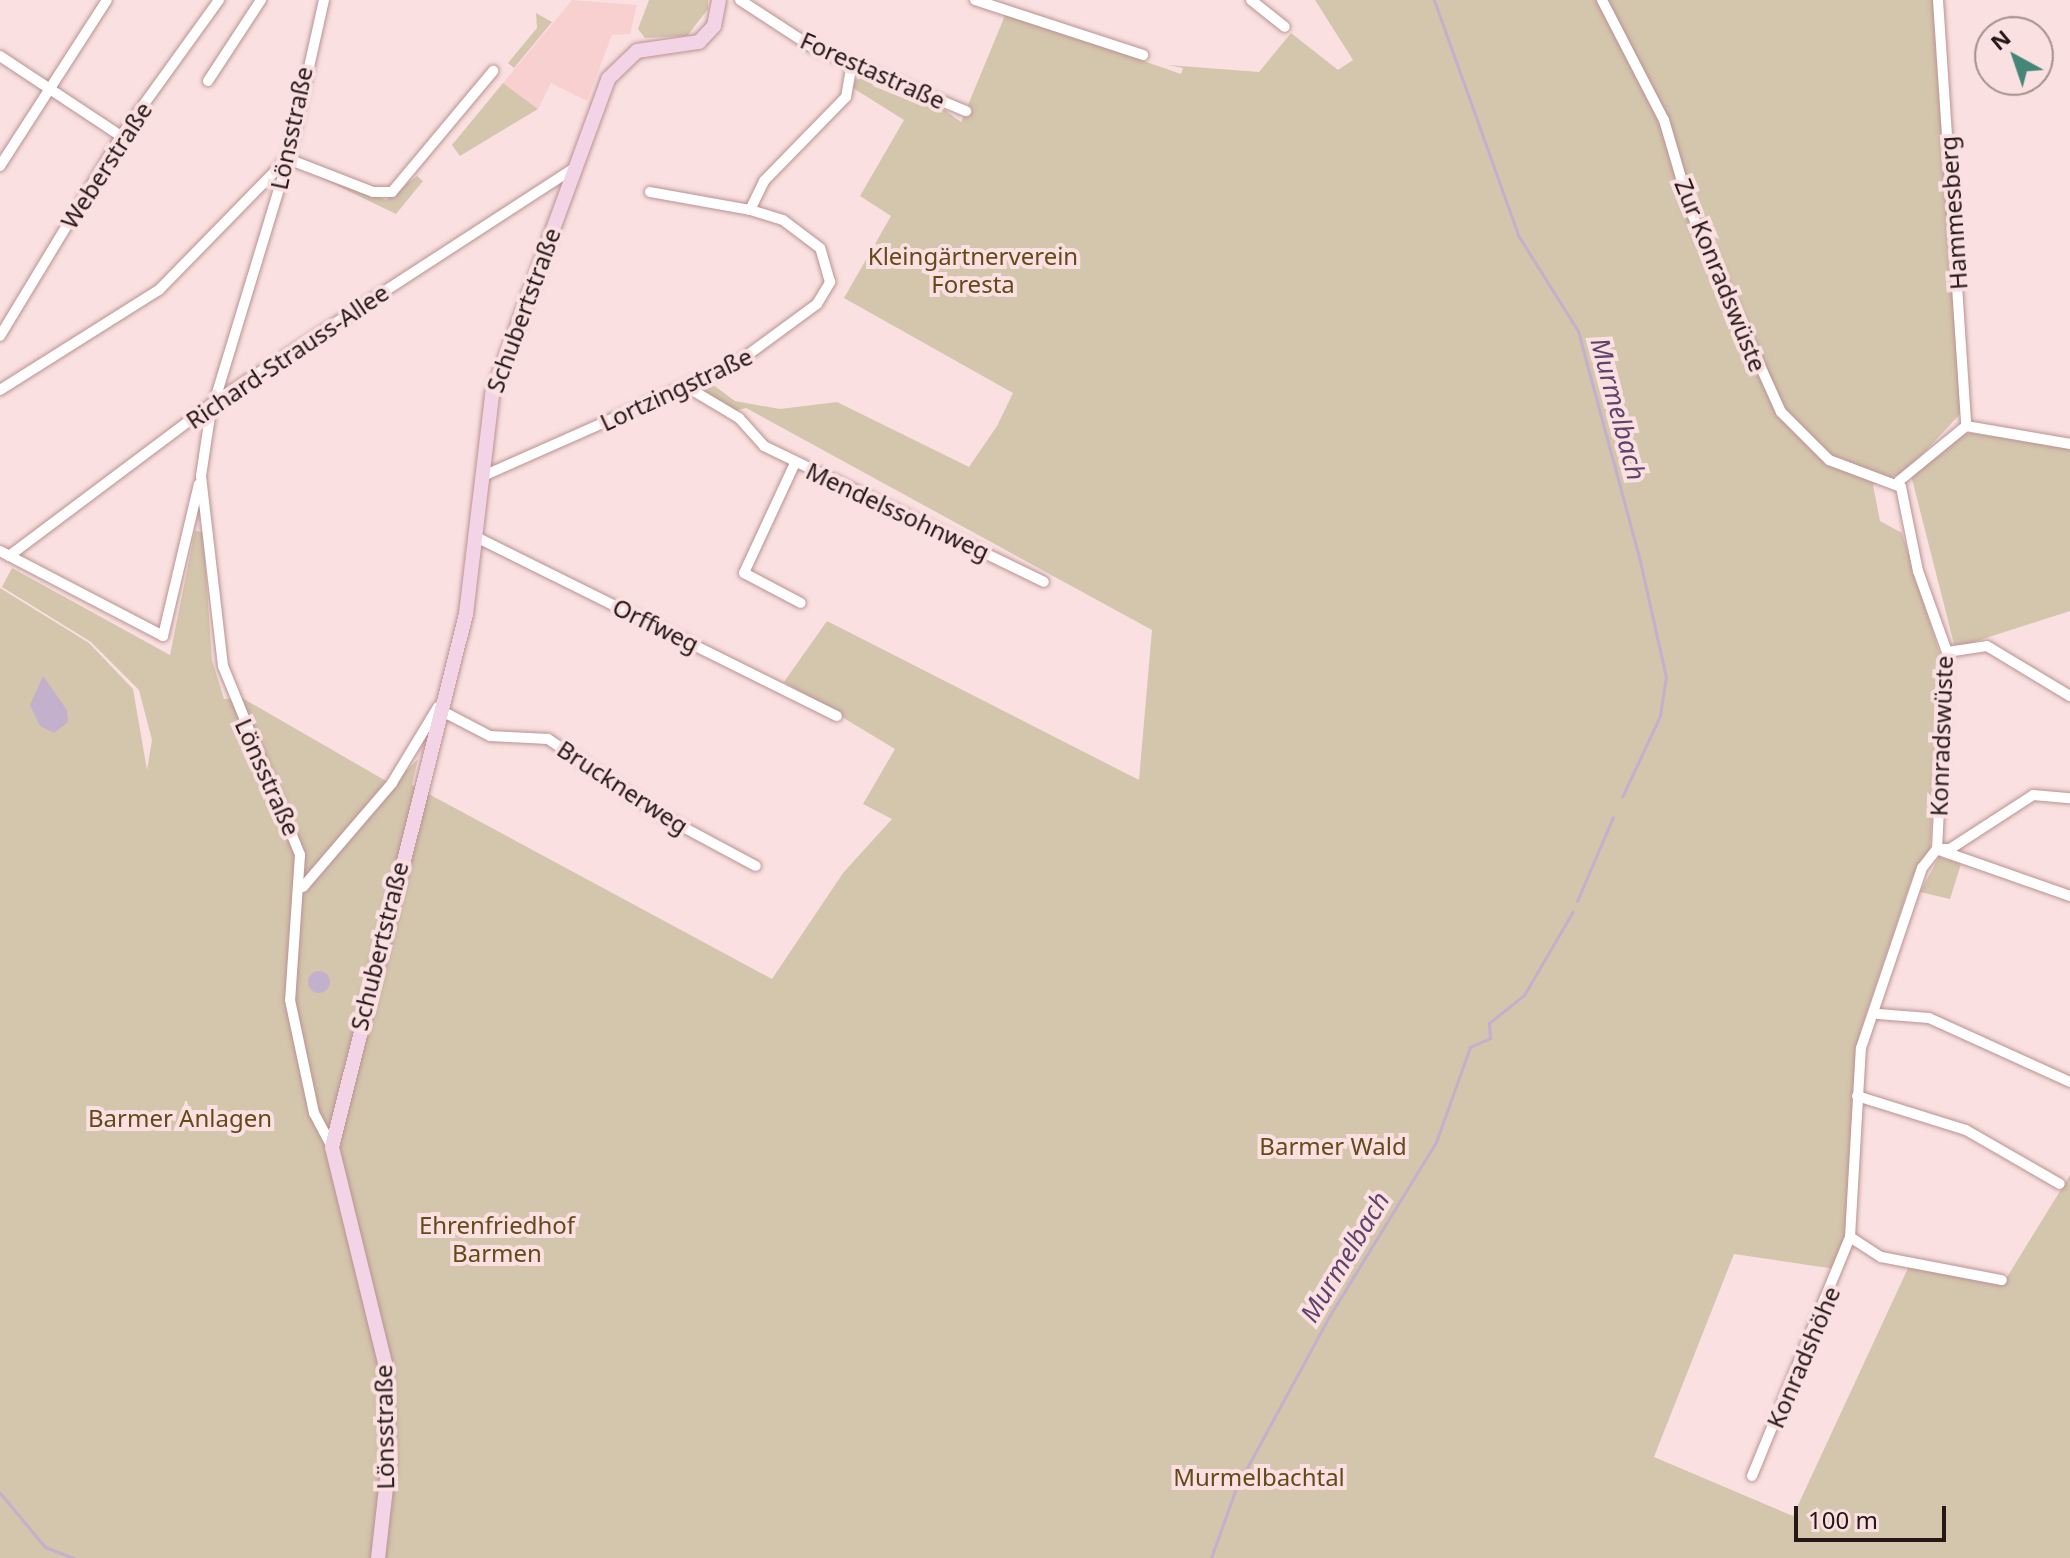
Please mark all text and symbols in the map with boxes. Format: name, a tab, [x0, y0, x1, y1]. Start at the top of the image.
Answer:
north arrow	[1974, 16, 2054, 96]
text: N	[1983, 22, 2016, 56]
street label: Forestastraße	[796, 25, 950, 115]
street label: Lönsstraße	[264, 64, 318, 192]
street label: Weberstraße	[54, 96, 158, 234]
street label: Hammesberg	[1933, 135, 1973, 291]
street label: Zur Konradswüste	[1669, 174, 1773, 376]
street label: Schubertstraße	[480, 224, 566, 396]
park label: Kleingärtnerverein Foresta	[868, 242, 1078, 298]
street label: Richard-Strauss-Allee	[180, 278, 394, 434]
water label: Murmelbach	[1584, 334, 1652, 484]
street label: Lortzingstraße	[595, 341, 757, 437]
street label: Mendelssohnweg	[802, 456, 994, 566]
street label: Orffweg	[608, 592, 704, 658]
street label: Konradswüste	[1924, 655, 1958, 817]
street label: Lönsstraße	[229, 714, 307, 840]
street label: Brucknerweg	[552, 734, 694, 840]
street label: Schubertstraße	[344, 859, 414, 1033]
park label: Barmer Anlagen	[88, 1104, 272, 1132]
park label: Barmer Wald	[1259, 1132, 1407, 1160]
water label: Murmelbach	[1294, 1186, 1396, 1328]
park label: Ehrenfriedhof Barmen	[419, 1211, 575, 1267]
street label: Konradshöhe	[1760, 1282, 1846, 1432]
street label: Lönsstraße	[369, 1364, 399, 1490]
park label: Murmelbachtal	[1173, 1463, 1345, 1491]
scale bar	[1798, 1490, 1950, 1540]
text: 100 m	[1808, 1503, 1878, 1536]

